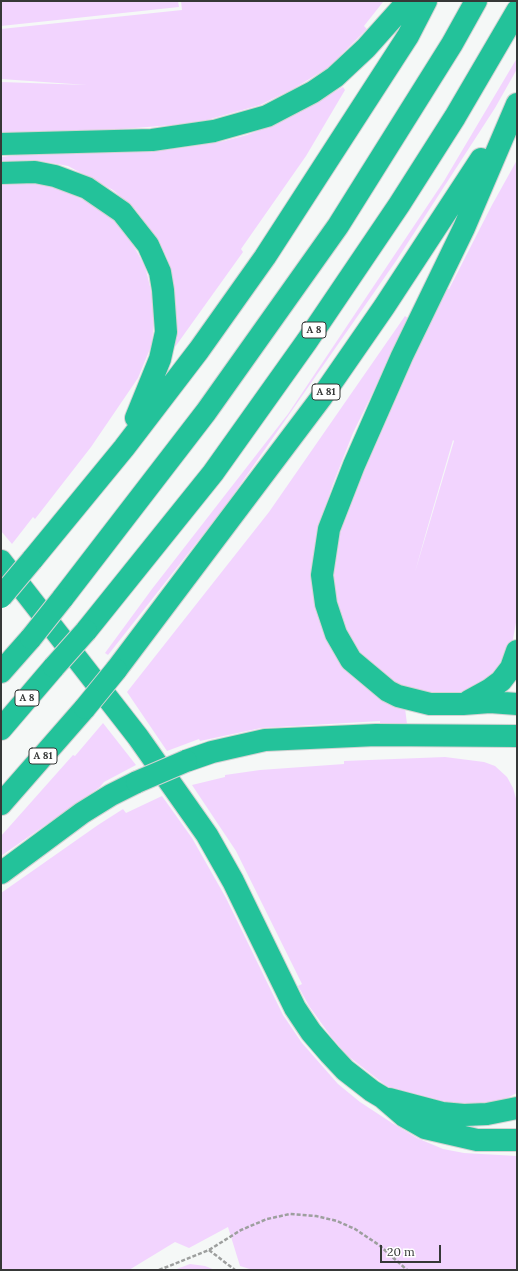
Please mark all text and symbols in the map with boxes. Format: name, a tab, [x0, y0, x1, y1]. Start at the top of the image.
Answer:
road number: A 8	[302, 322, 326, 338]
road number: A 81	[312, 384, 340, 400]
road number: A 8	[15, 690, 39, 706]
road number: A 81	[29, 748, 57, 764]
scale bar	[382, 1237, 443, 1263]
text: 20 m	[387, 1244, 415, 1259]

